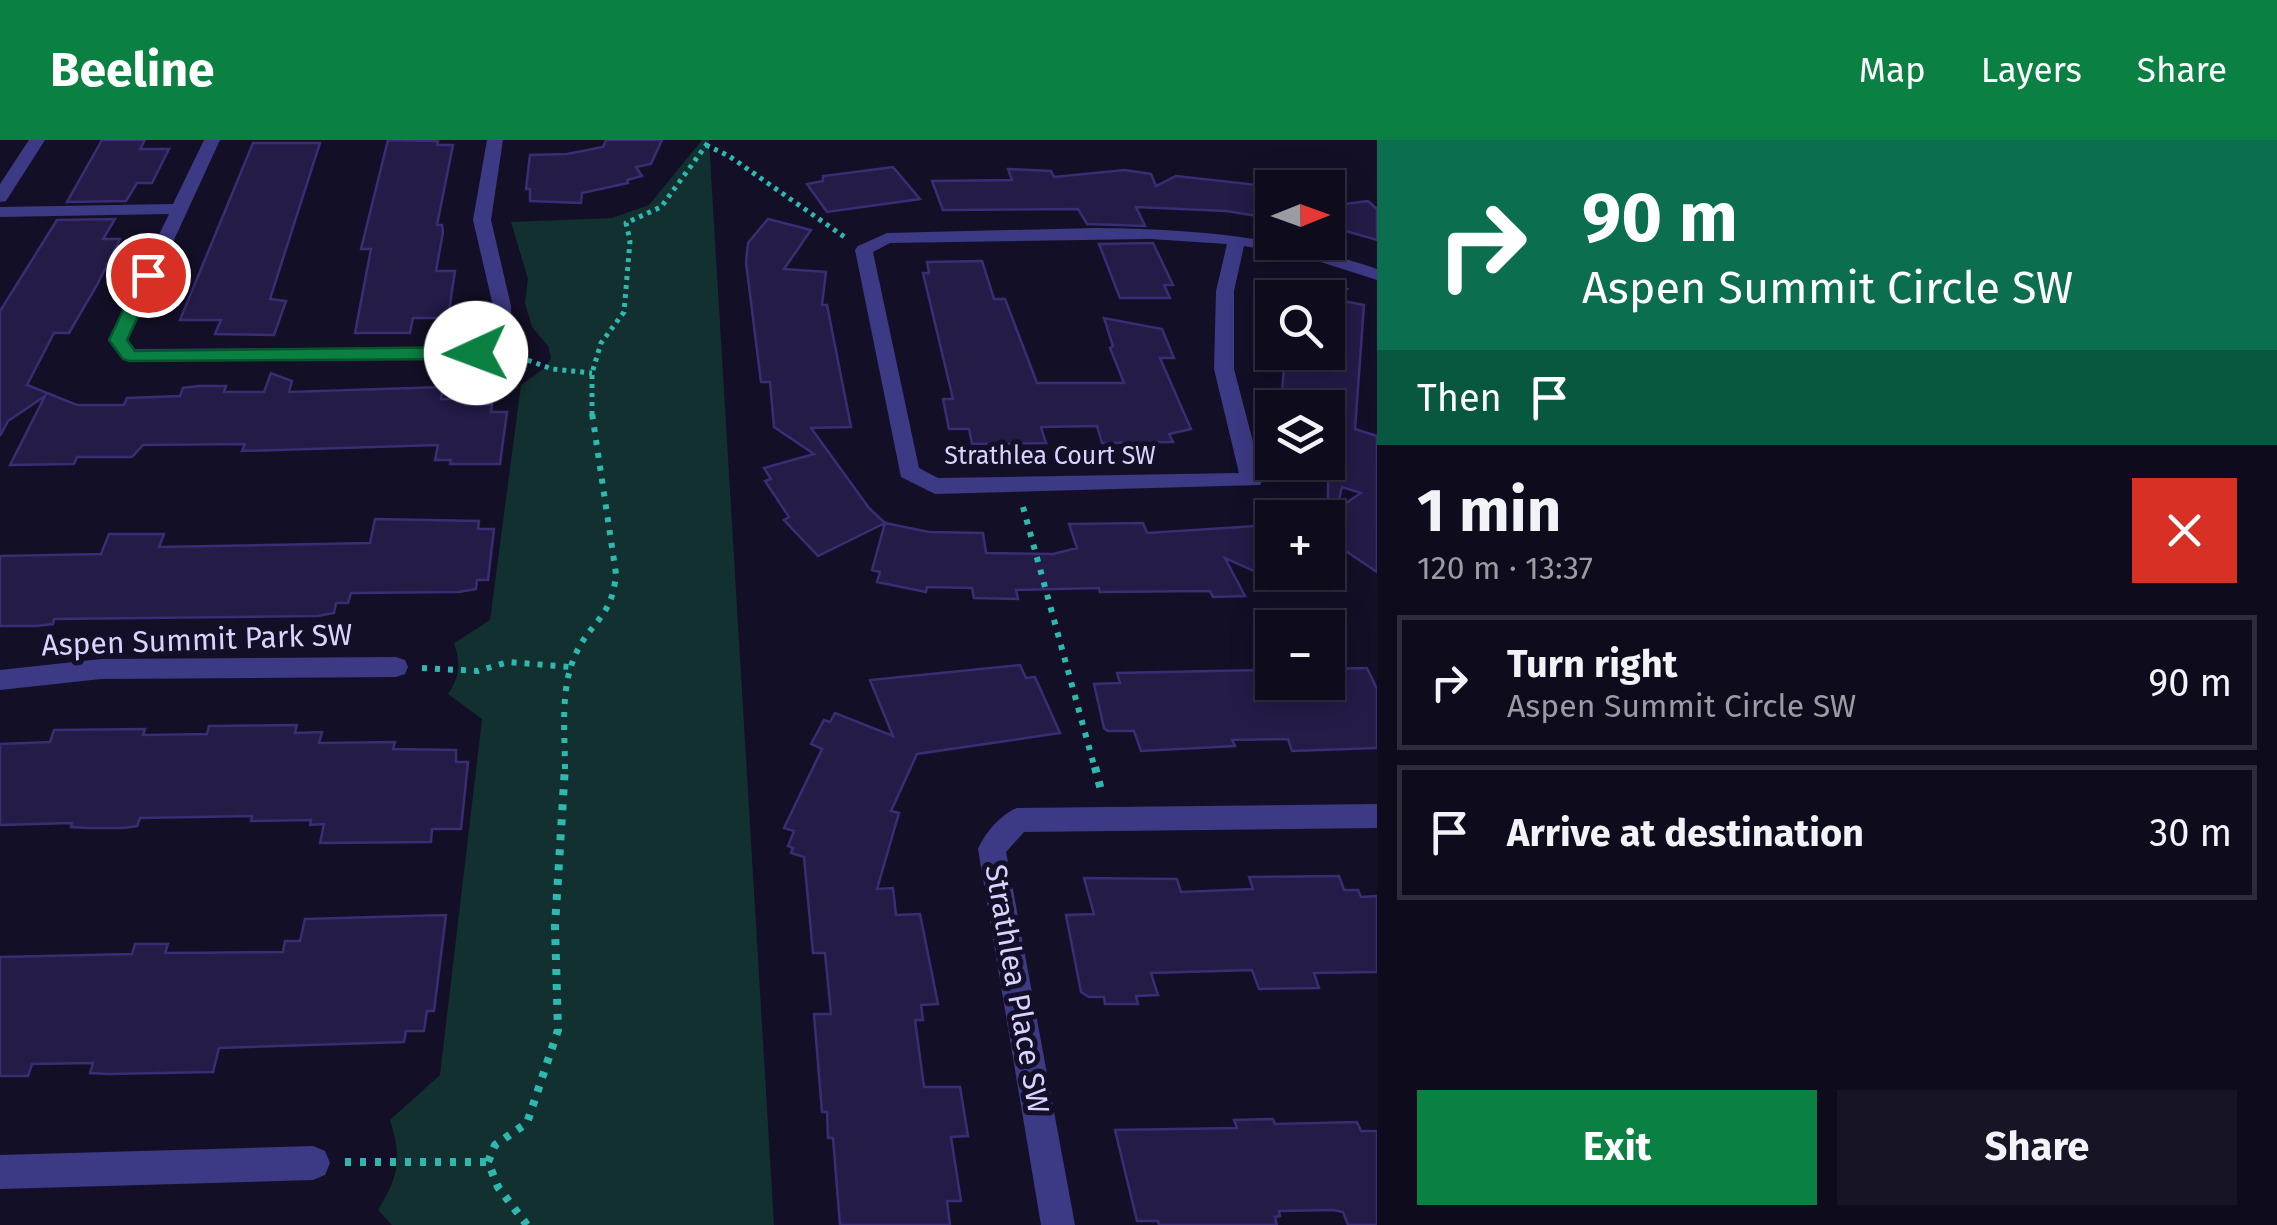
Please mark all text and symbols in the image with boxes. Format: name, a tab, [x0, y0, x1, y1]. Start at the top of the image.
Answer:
text: Beeline	[50, 41, 215, 99]
text: Map	[1859, 49, 1926, 91]
text: Layers	[1981, 49, 2082, 91]
text: Share	[2137, 49, 2227, 91]
north arrow	[1255, 170, 1345, 260]
map controls	[1255, 170, 1345, 700]
text: 90 m	[1582, 176, 1738, 260]
icon: right	[1417, 180, 1547, 310]
pin	[106, 233, 191, 318]
icon: arrive	[121, 248, 176, 303]
text: Aspen Summit Circle SW	[1582, 261, 2073, 315]
button: search	[1255, 280, 1345, 370]
position arrow	[424, 301, 528, 405]
icon: arrive	[1522, 370, 1577, 425]
text: Then	[1417, 375, 1502, 421]
button: layers	[1255, 390, 1345, 480]
street label: Strathlea Court SW	[944, 441, 1156, 471]
text: 1 min	[1417, 475, 1561, 547]
button: close	[2132, 478, 2237, 583]
button: +	[1255, 500, 1345, 590]
text: 120 m · 13:37	[1417, 549, 1593, 587]
button: −	[1255, 610, 1345, 700]
street label: Aspen Summit Park SW	[41, 617, 353, 663]
text: Turn right	[1507, 641, 1677, 687]
icon: right	[1422, 655, 1477, 710]
text: 90 m	[2148, 660, 2232, 706]
text: Aspen Summit Circle SW	[1507, 687, 1856, 725]
icon: arrive	[1422, 805, 1477, 860]
text: Arrive at destination	[1507, 810, 1864, 856]
text: 30 m	[2149, 810, 2232, 856]
street label: Strathlea Place SW	[977, 862, 1057, 1117]
button: Exit	[1417, 1090, 1817, 1205]
button: Share	[1837, 1090, 2237, 1205]

